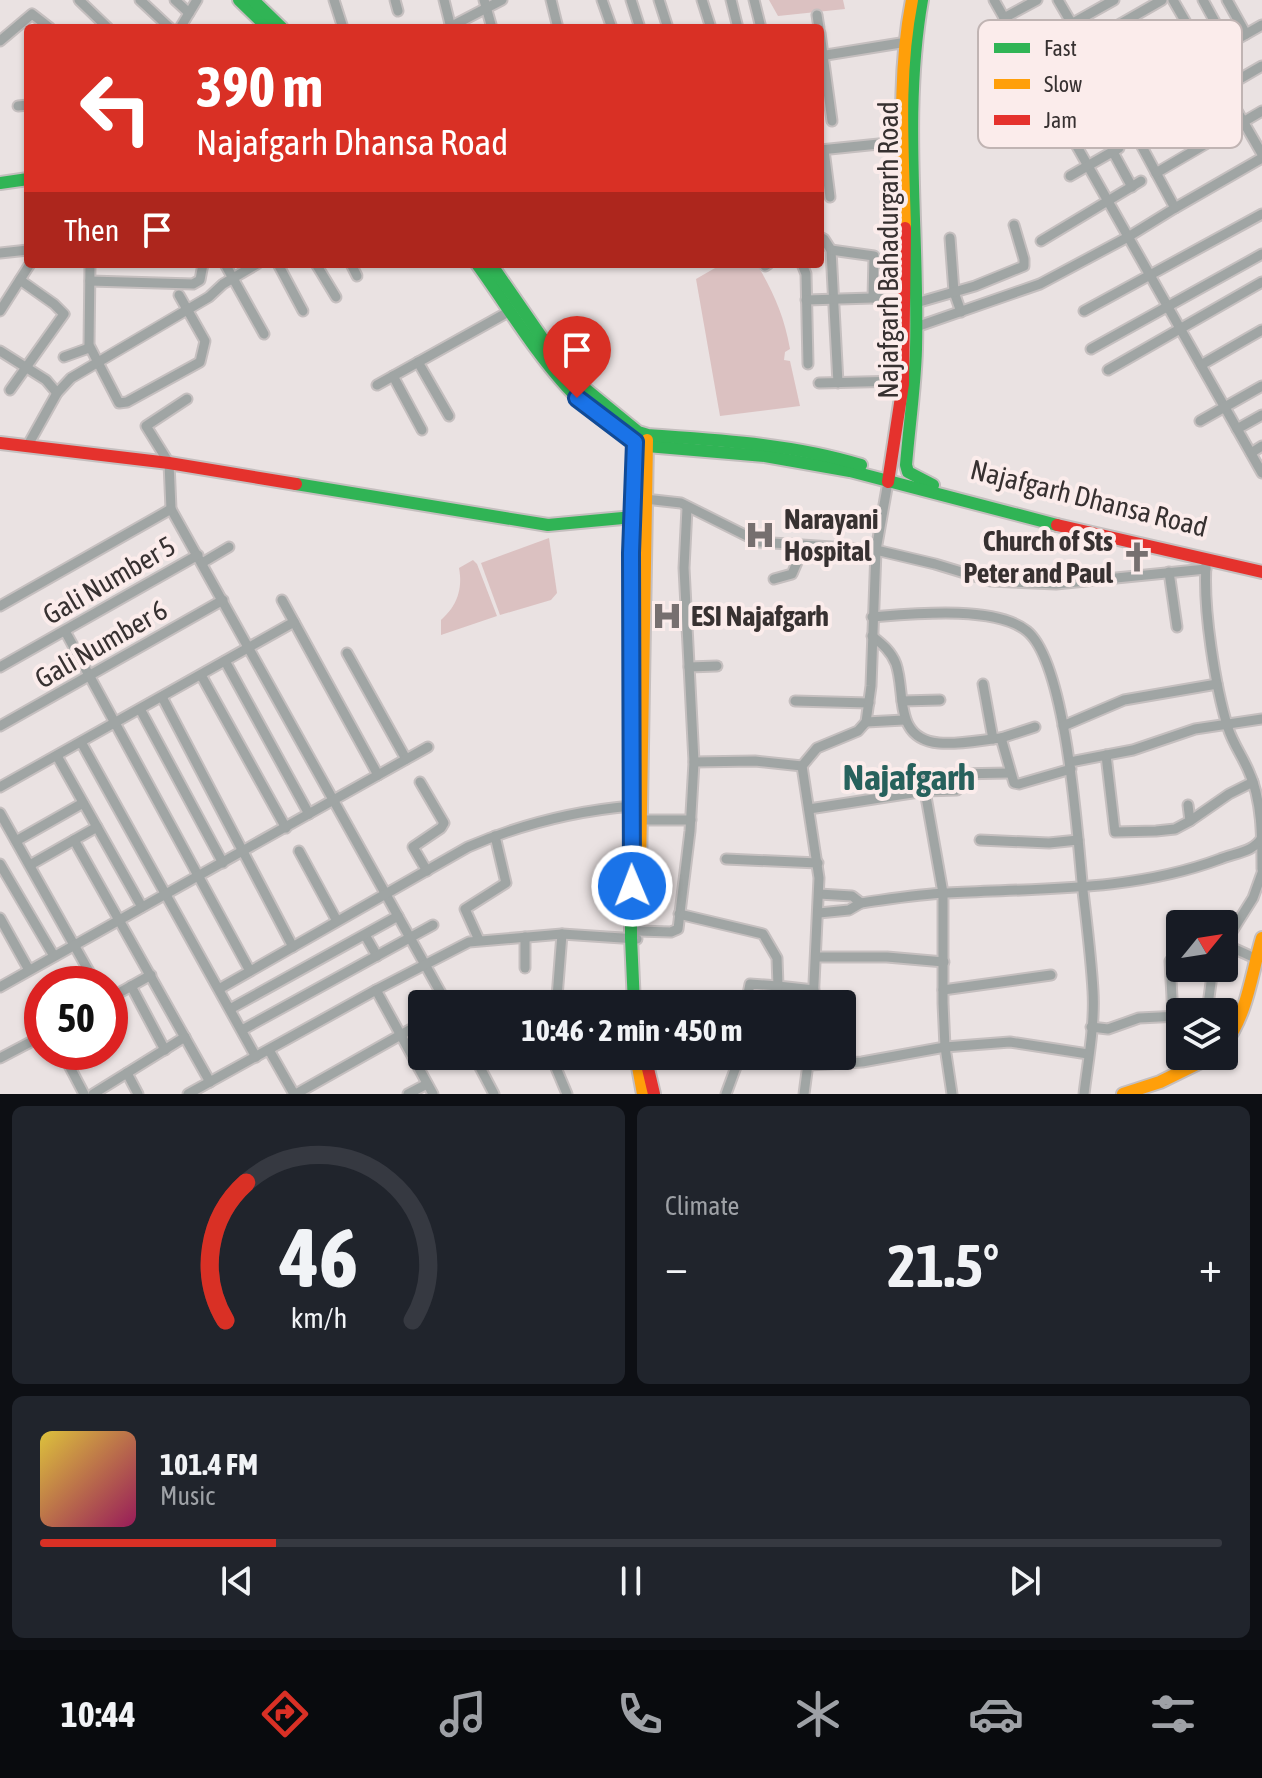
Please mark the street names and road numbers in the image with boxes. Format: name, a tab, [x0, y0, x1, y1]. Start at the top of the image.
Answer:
street label: Najafgarh Bahadurgarh Road	[872, 101, 904, 399]
street label: Najafgarh Dhansa Road	[967, 453, 1211, 543]
street label: Gali Number 5	[37, 529, 181, 631]
street label: Gali Number 6	[29, 593, 173, 695]

